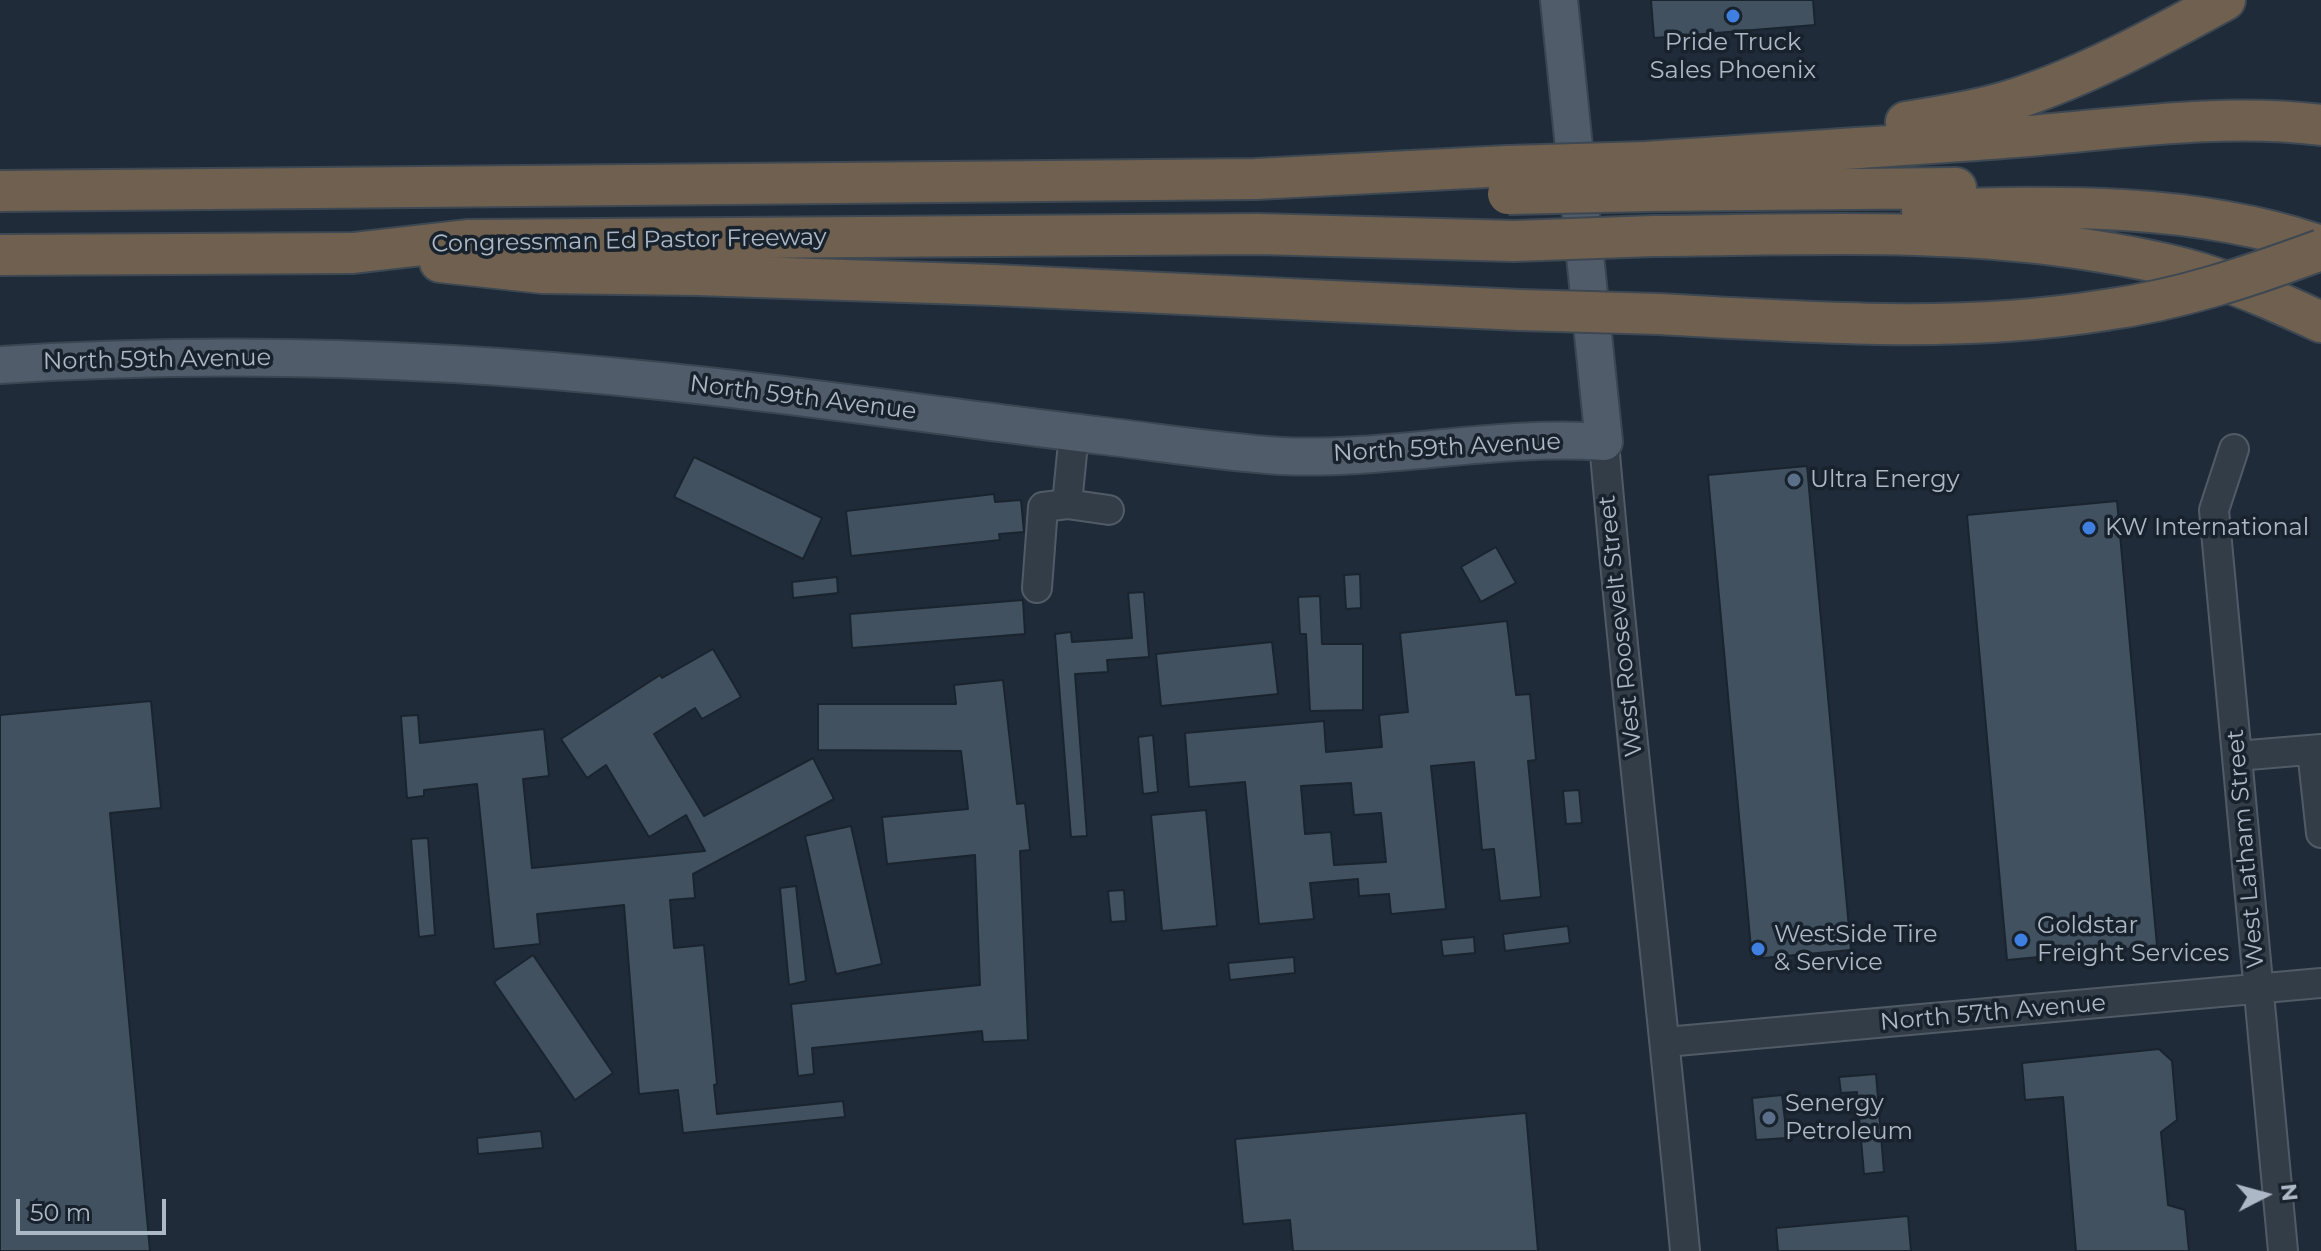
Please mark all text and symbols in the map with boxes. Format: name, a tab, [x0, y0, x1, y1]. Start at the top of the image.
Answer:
marker: Pride Truck Sales Phoenix	[1724, 7, 1742, 25]
place label: Pride Truck Sales Phoenix	[1650, 29, 1816, 85]
street label: Congressman Ed Pastor Freeway	[431, 223, 827, 259]
street label: North 59th Avenue	[43, 344, 271, 376]
street label: North 59th Avenue	[688, 370, 918, 426]
street label: North 59th Avenue	[1332, 428, 1562, 468]
place label: Ultra Energy	[1810, 466, 1960, 494]
marker: Ultra Energy	[1785, 471, 1803, 489]
street label: West Roosevelt Street	[1593, 494, 1649, 758]
place label: KW International	[2105, 514, 2309, 542]
marker: KW International	[2080, 519, 2098, 537]
street label: West Latham Street	[2221, 728, 2271, 970]
place label: Goldstar Freight Services	[2037, 912, 2229, 968]
place label: WestSide Tire & Service	[1774, 921, 1938, 977]
marker: Goldstar Freight Services	[2012, 931, 2030, 949]
marker: WestSide Tire & Service	[1749, 940, 1767, 958]
street label: North 57th Avenue	[1879, 989, 2107, 1037]
place label: Senergy Petroleum	[1785, 1090, 1913, 1146]
marker: Senergy Petroleum	[1760, 1109, 1778, 1127]
north arrow	[2225, 1155, 2305, 1235]
text: N	[2275, 1182, 2304, 1203]
scale bar	[20, 1183, 170, 1233]
text: 50 m	[30, 1198, 91, 1227]

